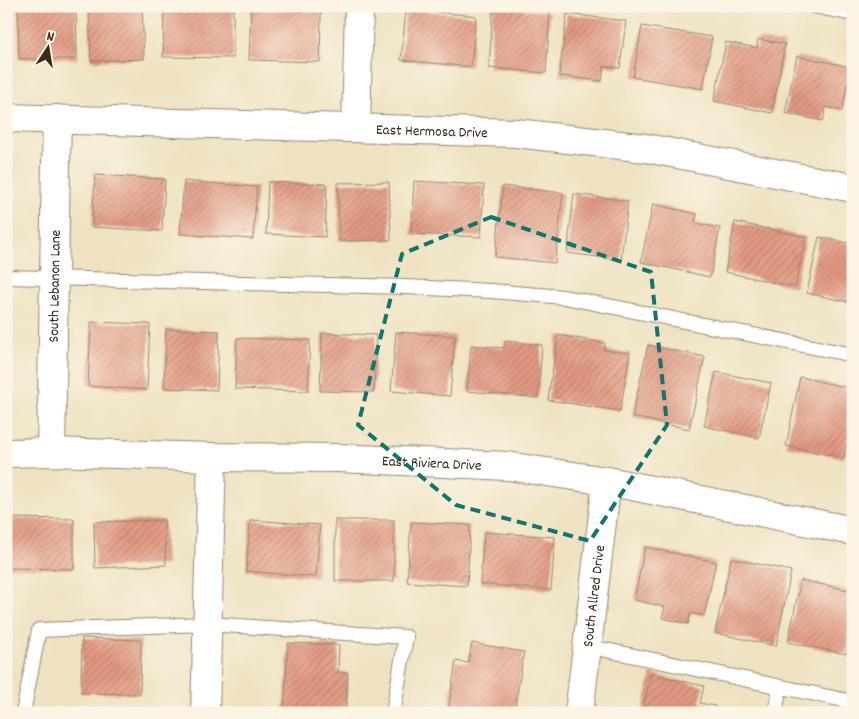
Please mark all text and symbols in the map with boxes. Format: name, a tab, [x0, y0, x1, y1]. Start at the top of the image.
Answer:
north arrow	[22, 22, 72, 72]
text: N	[45, 27, 56, 48]
street label: East Hermosa Drive	[376, 120, 488, 145]
street label: South Lebanon Lane	[44, 229, 68, 343]
street label: East Riviera Drive	[381, 451, 482, 478]
street label: South Allred Drive	[578, 543, 612, 648]

